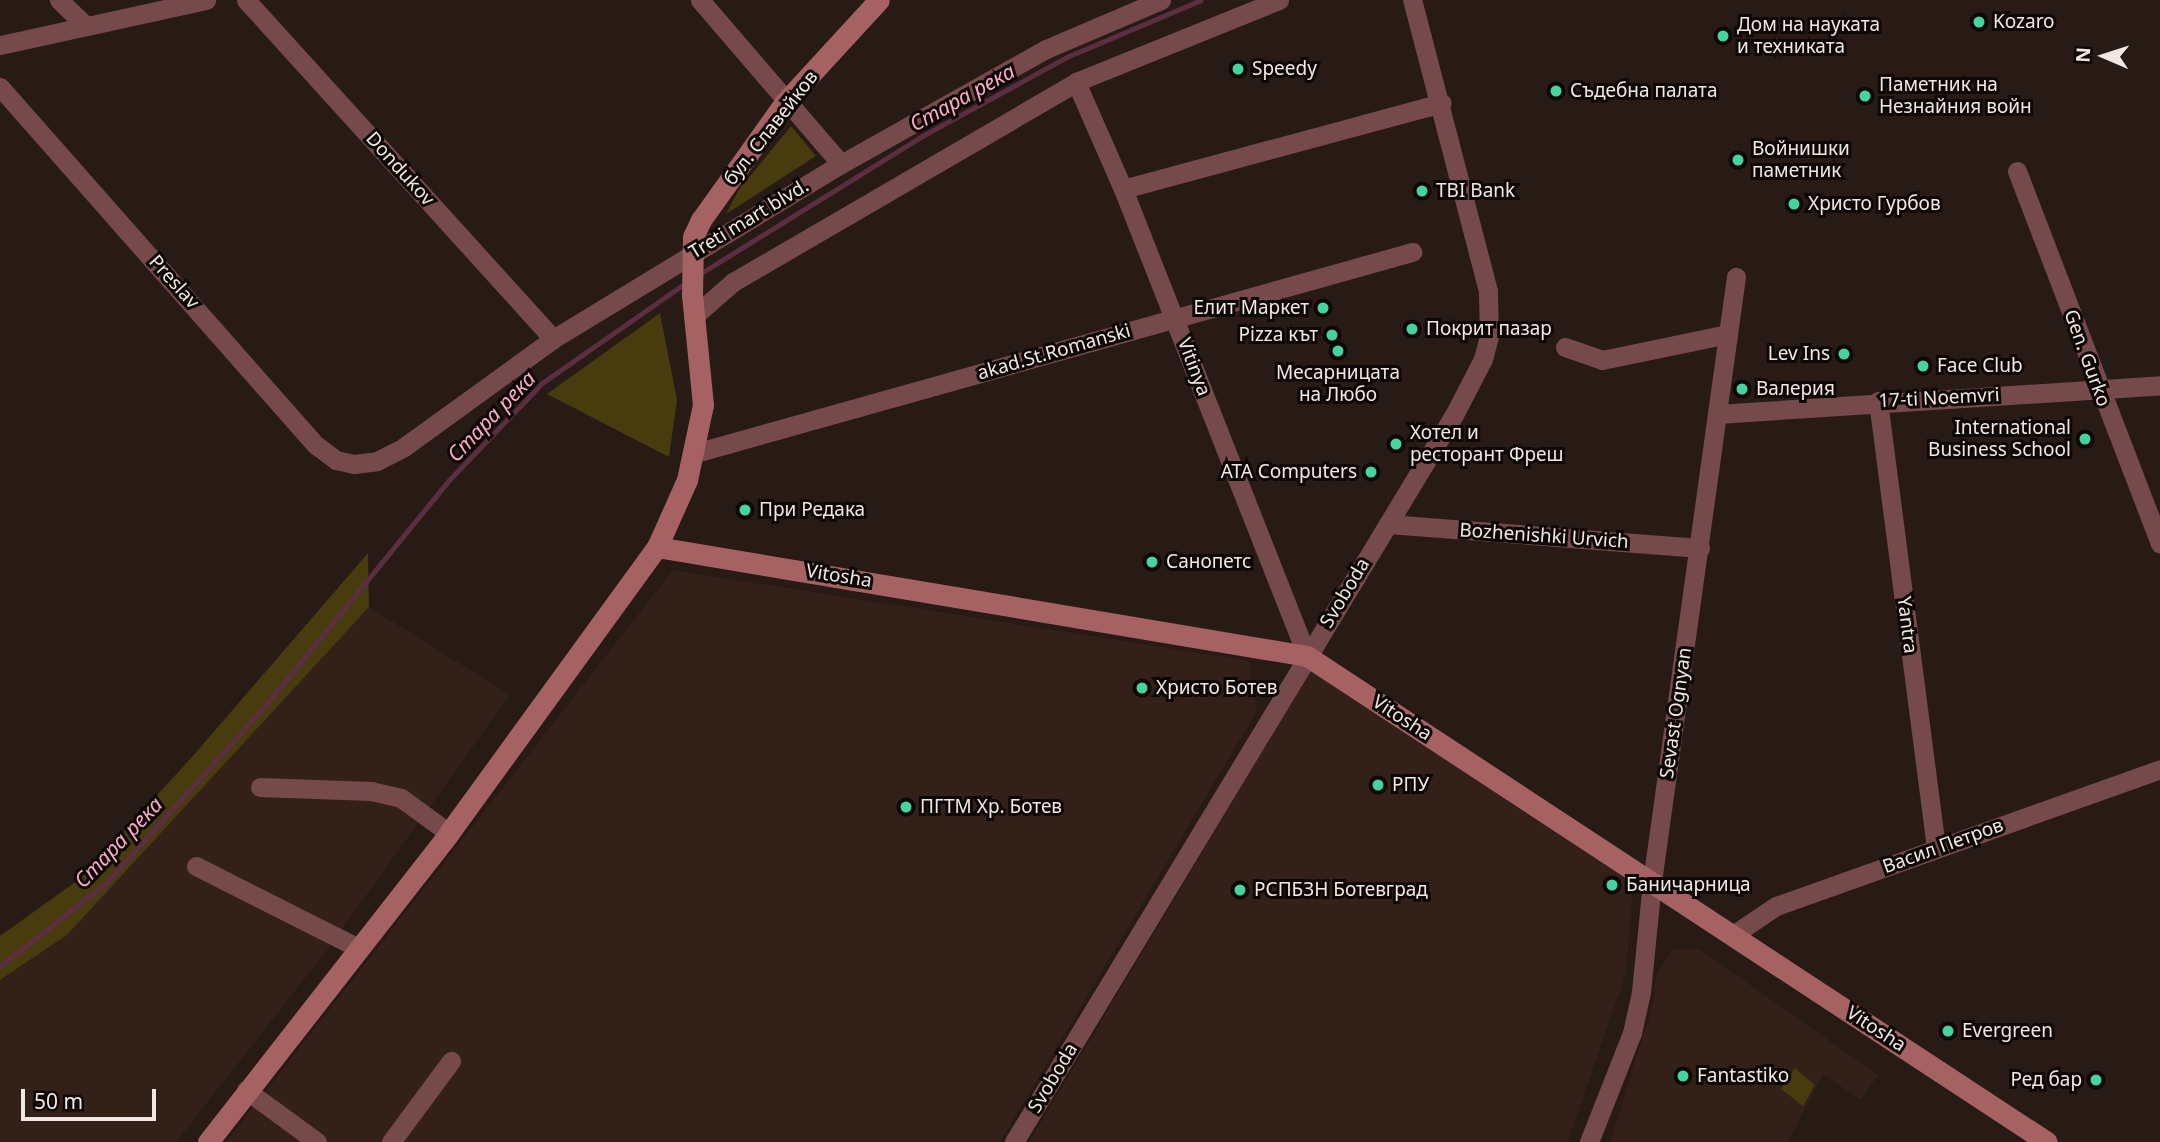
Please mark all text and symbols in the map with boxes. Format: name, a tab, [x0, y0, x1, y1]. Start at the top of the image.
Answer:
place label: Kozaro	[1993, 11, 2055, 33]
place label: Дом на науката и техниката	[1737, 14, 1880, 58]
marker: Kozaro	[1971, 14, 1987, 30]
north arrow	[2069, 21, 2139, 91]
marker: Дом на науката и техниката	[1715, 28, 1731, 44]
text: N	[2070, 47, 2096, 63]
water label: Стара река	[905, 58, 1019, 136]
place label: Speedy	[1252, 58, 1317, 80]
marker: Speedy	[1230, 61, 1246, 77]
street label: бул. Славейков	[719, 66, 823, 190]
place label: Паметник на Незнайния войн	[1879, 74, 2032, 118]
place label: Съдебна палата	[1570, 80, 1718, 102]
marker: Съдебна палата	[1548, 83, 1564, 99]
marker: Паметник на Незнайния войн	[1857, 88, 1873, 104]
street label: Dondukov	[361, 127, 439, 211]
place label: Войнишки паметник	[1752, 138, 1850, 182]
marker: Войнишки паметник	[1730, 152, 1746, 168]
street label: Treti mart blvd.	[685, 174, 813, 264]
place label: TBI Bank	[1436, 180, 1515, 202]
marker: TBI Bank	[1414, 183, 1430, 199]
place label: Христо Гурбов	[1808, 193, 1941, 215]
marker: Христо Гурбов	[1786, 196, 1802, 212]
street label: Preslav	[144, 251, 204, 313]
place label: Елит Маркет	[1194, 297, 1309, 319]
marker: Елит Маркет	[1315, 300, 1331, 316]
street label: Gen. Gurko	[2059, 306, 2115, 410]
place label: Покрит пазар	[1426, 318, 1552, 340]
street label: akad.St.Romanski	[975, 319, 1133, 385]
marker: Покрит пазар	[1404, 321, 1420, 337]
place label: Pizza кът	[1239, 324, 1318, 346]
marker: Pizza кът	[1324, 327, 1340, 343]
street label: Vitinya	[1173, 335, 1215, 399]
marker: Месарницата на Любо	[1330, 343, 1346, 359]
place label: Lev Ins	[1768, 343, 1830, 365]
marker: Lev Ins	[1836, 346, 1852, 362]
place label: Face Club	[1937, 355, 2023, 377]
marker: Face Club	[1915, 358, 1931, 374]
place label: Месарницата на Любо	[1276, 362, 1400, 406]
water label: Стара река	[442, 366, 540, 466]
place label: Валерия	[1756, 378, 1835, 400]
marker: Валерия	[1734, 381, 1750, 397]
street label: 17-ti Noemvri	[1878, 383, 2000, 413]
place label: International Business School	[1928, 417, 2071, 461]
place label: Хотел и ресторант Фреш	[1410, 422, 1563, 466]
marker: International Business School	[2077, 431, 2093, 447]
marker: Хотел и ресторант Фреш	[1388, 436, 1404, 452]
place label: ATA Computers	[1221, 461, 1357, 483]
marker: ATA Computers	[1363, 464, 1379, 480]
place label: При Редака	[759, 499, 865, 521]
marker: При Редака	[737, 502, 753, 518]
street label: Bozhenishki Urvich	[1459, 519, 1629, 553]
place label: Санопетс	[1166, 551, 1251, 573]
marker: Санопетс	[1144, 554, 1160, 570]
street label: Svoboda	[1315, 554, 1375, 632]
street label: Vitosha	[805, 560, 873, 592]
street label: Yantra	[1892, 595, 1922, 655]
street label: Sevast Ognyan	[1656, 646, 1696, 780]
place label: Христо Ботев	[1156, 677, 1277, 699]
marker: Христо Ботев	[1134, 680, 1150, 696]
street label: Vitosha	[1368, 690, 1436, 746]
place label: РПУ	[1392, 774, 1429, 796]
marker: РПУ	[1370, 777, 1386, 793]
water label: Стара река	[69, 792, 167, 892]
place label: ПГТМ Хр. Ботев	[920, 796, 1062, 818]
marker: ПГТМ Хр. Ботев	[898, 799, 914, 815]
street label: Васил Петров	[1880, 814, 2006, 878]
place label: Баничарница	[1626, 874, 1751, 896]
marker: Баничарница	[1604, 877, 1620, 893]
place label: РСПБЗН Ботевград	[1254, 879, 1428, 901]
marker: РСПБЗН Ботевград	[1232, 882, 1248, 898]
street label: Vitosha	[1842, 1001, 1910, 1057]
place label: Evergreen	[1962, 1020, 2053, 1042]
marker: Evergreen	[1940, 1023, 1956, 1039]
street label: Svoboda	[1023, 1039, 1083, 1117]
place label: Fantastiko	[1697, 1065, 1789, 1087]
marker: Fantastiko	[1675, 1068, 1691, 1084]
place label: Ред бар	[2010, 1069, 2082, 1091]
marker: Ред бар	[2088, 1072, 2104, 1088]
scale bar	[24, 1076, 159, 1120]
text: 50 m	[34, 1087, 83, 1115]

